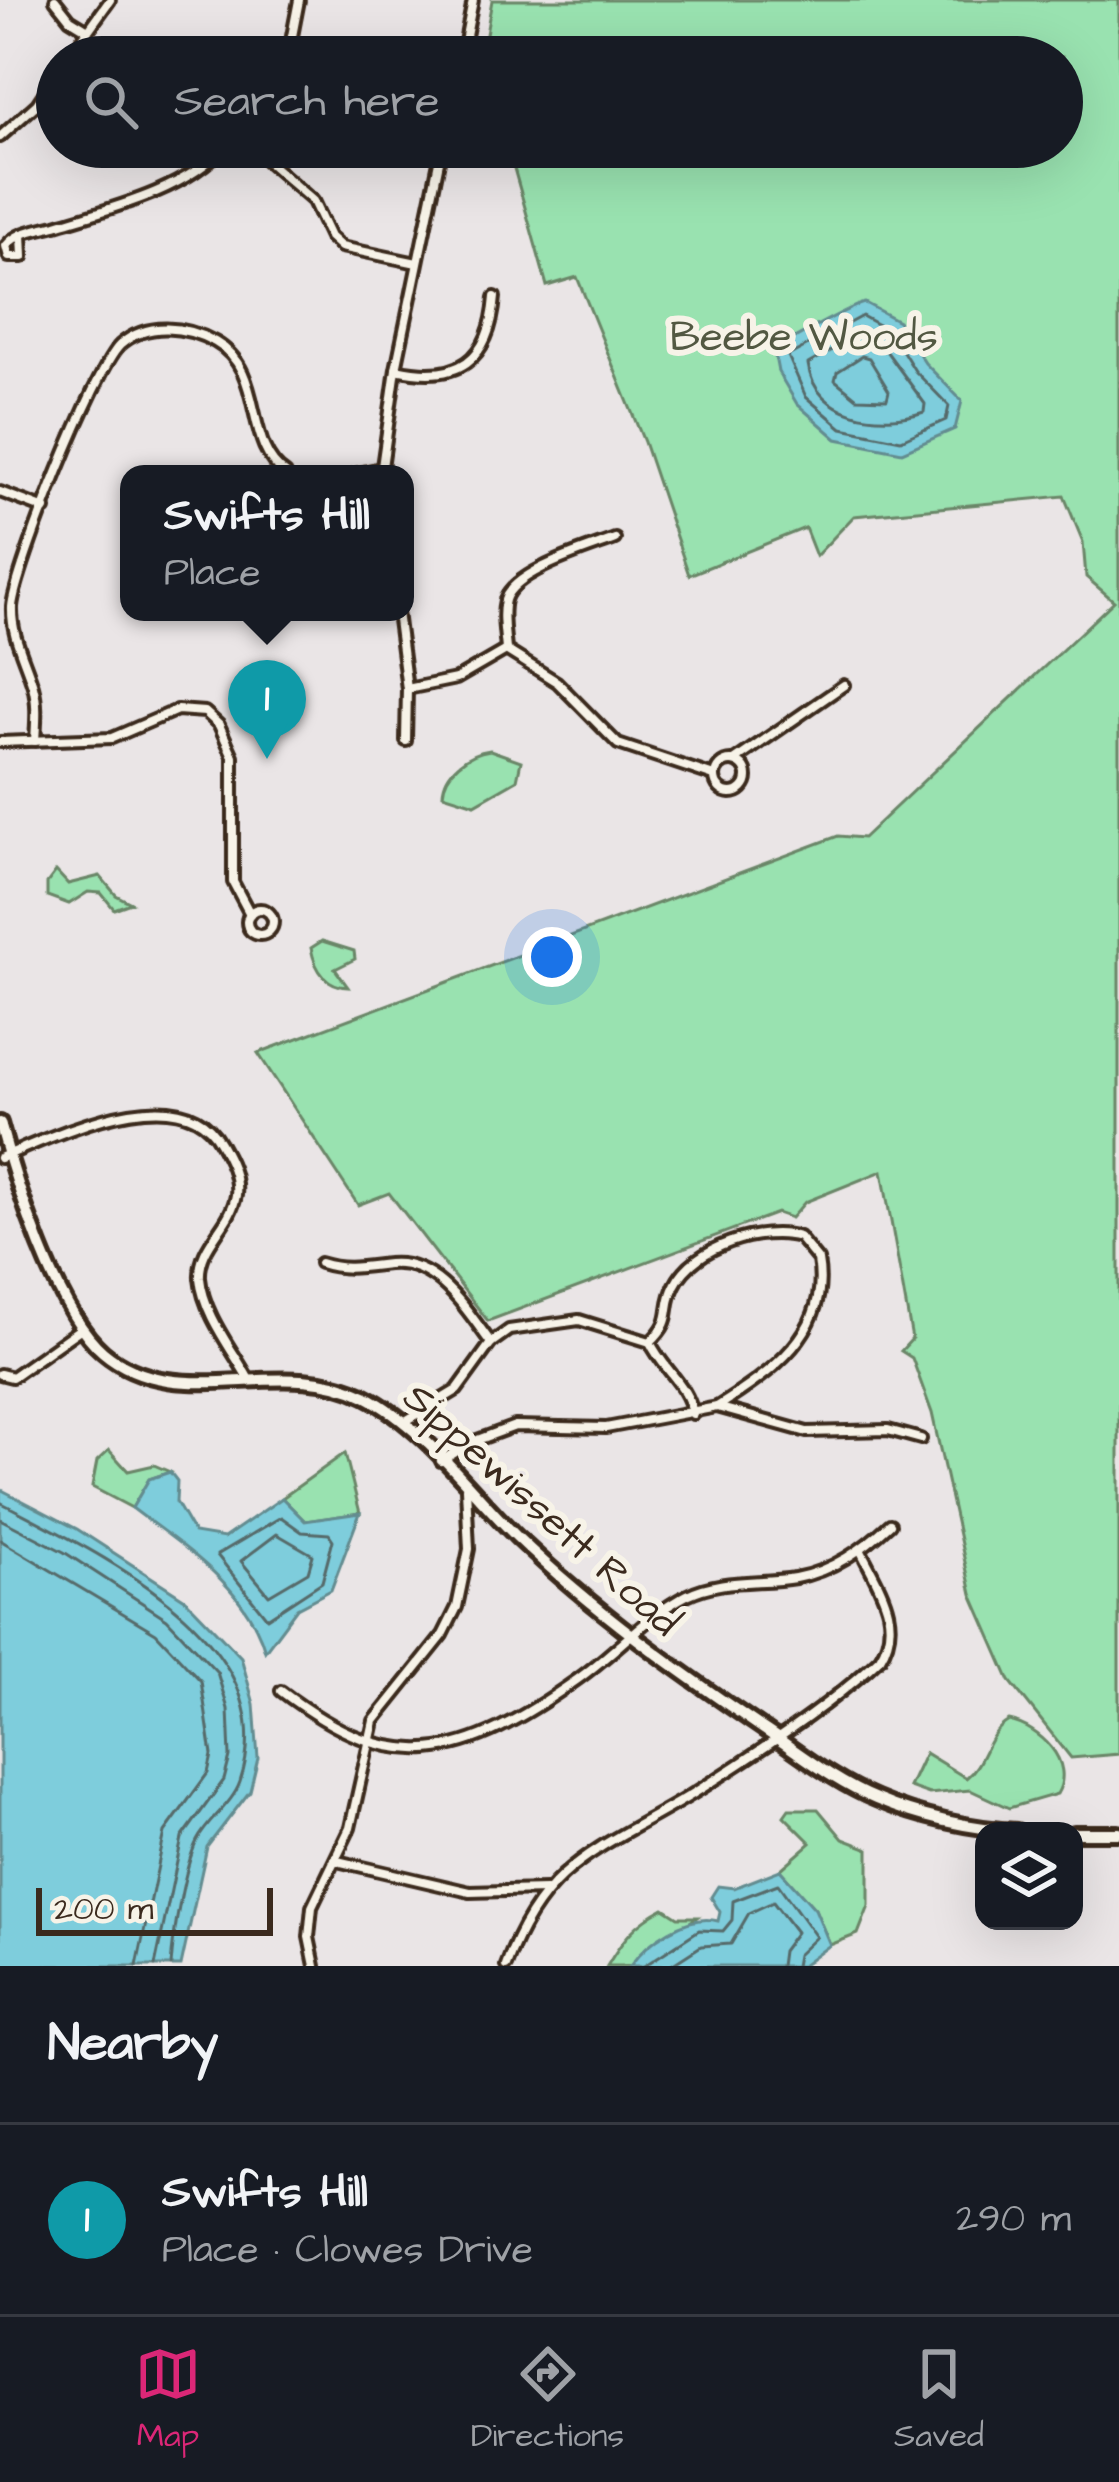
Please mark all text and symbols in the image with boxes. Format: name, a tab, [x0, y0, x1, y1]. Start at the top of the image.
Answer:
search box	[36, 36, 1083, 168]
icon: search	[78, 69, 144, 135]
text: Search here	[174, 71, 440, 133]
park label: Beebe Woods	[670, 309, 938, 367]
popup	[120, 465, 414, 621]
text: Swifts Hill	[164, 485, 370, 547]
text: Place	[164, 547, 261, 601]
pin: 1	[228, 660, 306, 759]
your location	[522, 927, 582, 987]
street label: Sippewissett Road	[390, 1370, 692, 1651]
map controls	[975, 1822, 1083, 1930]
button: layers	[975, 1822, 1083, 1930]
scale bar	[36, 1882, 273, 1935]
text: 200 m	[54, 1886, 153, 1932]
text: Nearby	[48, 2009, 218, 2080]
text: Swifts Hill	[162, 2162, 368, 2224]
text: 1	[85, 2193, 90, 2247]
text: 290 m	[956, 2193, 1071, 2247]
text: Place · Clowes Drive	[162, 2224, 533, 2278]
tab: Map	[135, 2341, 201, 2459]
tab: Directions	[471, 2341, 624, 2459]
tab: Saved	[894, 2341, 984, 2459]

